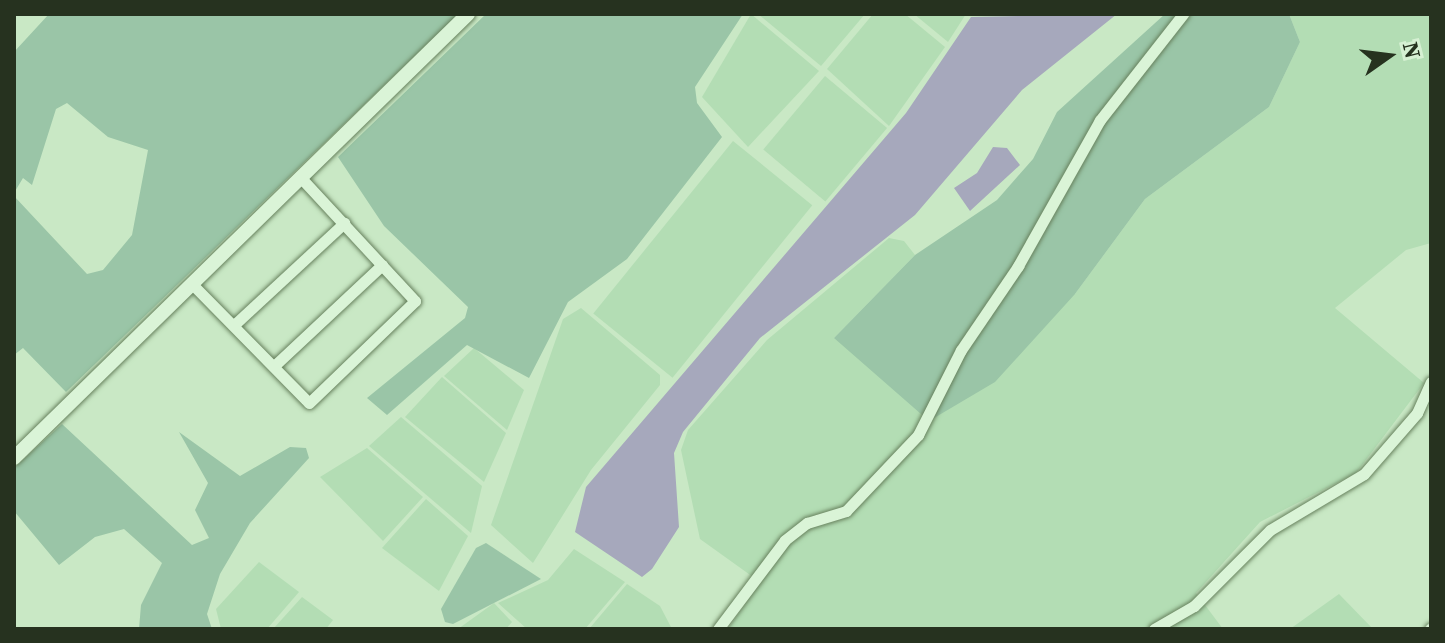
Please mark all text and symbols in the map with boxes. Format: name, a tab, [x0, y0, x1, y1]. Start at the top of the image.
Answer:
north arrow	[1349, 16, 1429, 96]
text: N	[1396, 39, 1429, 62]

